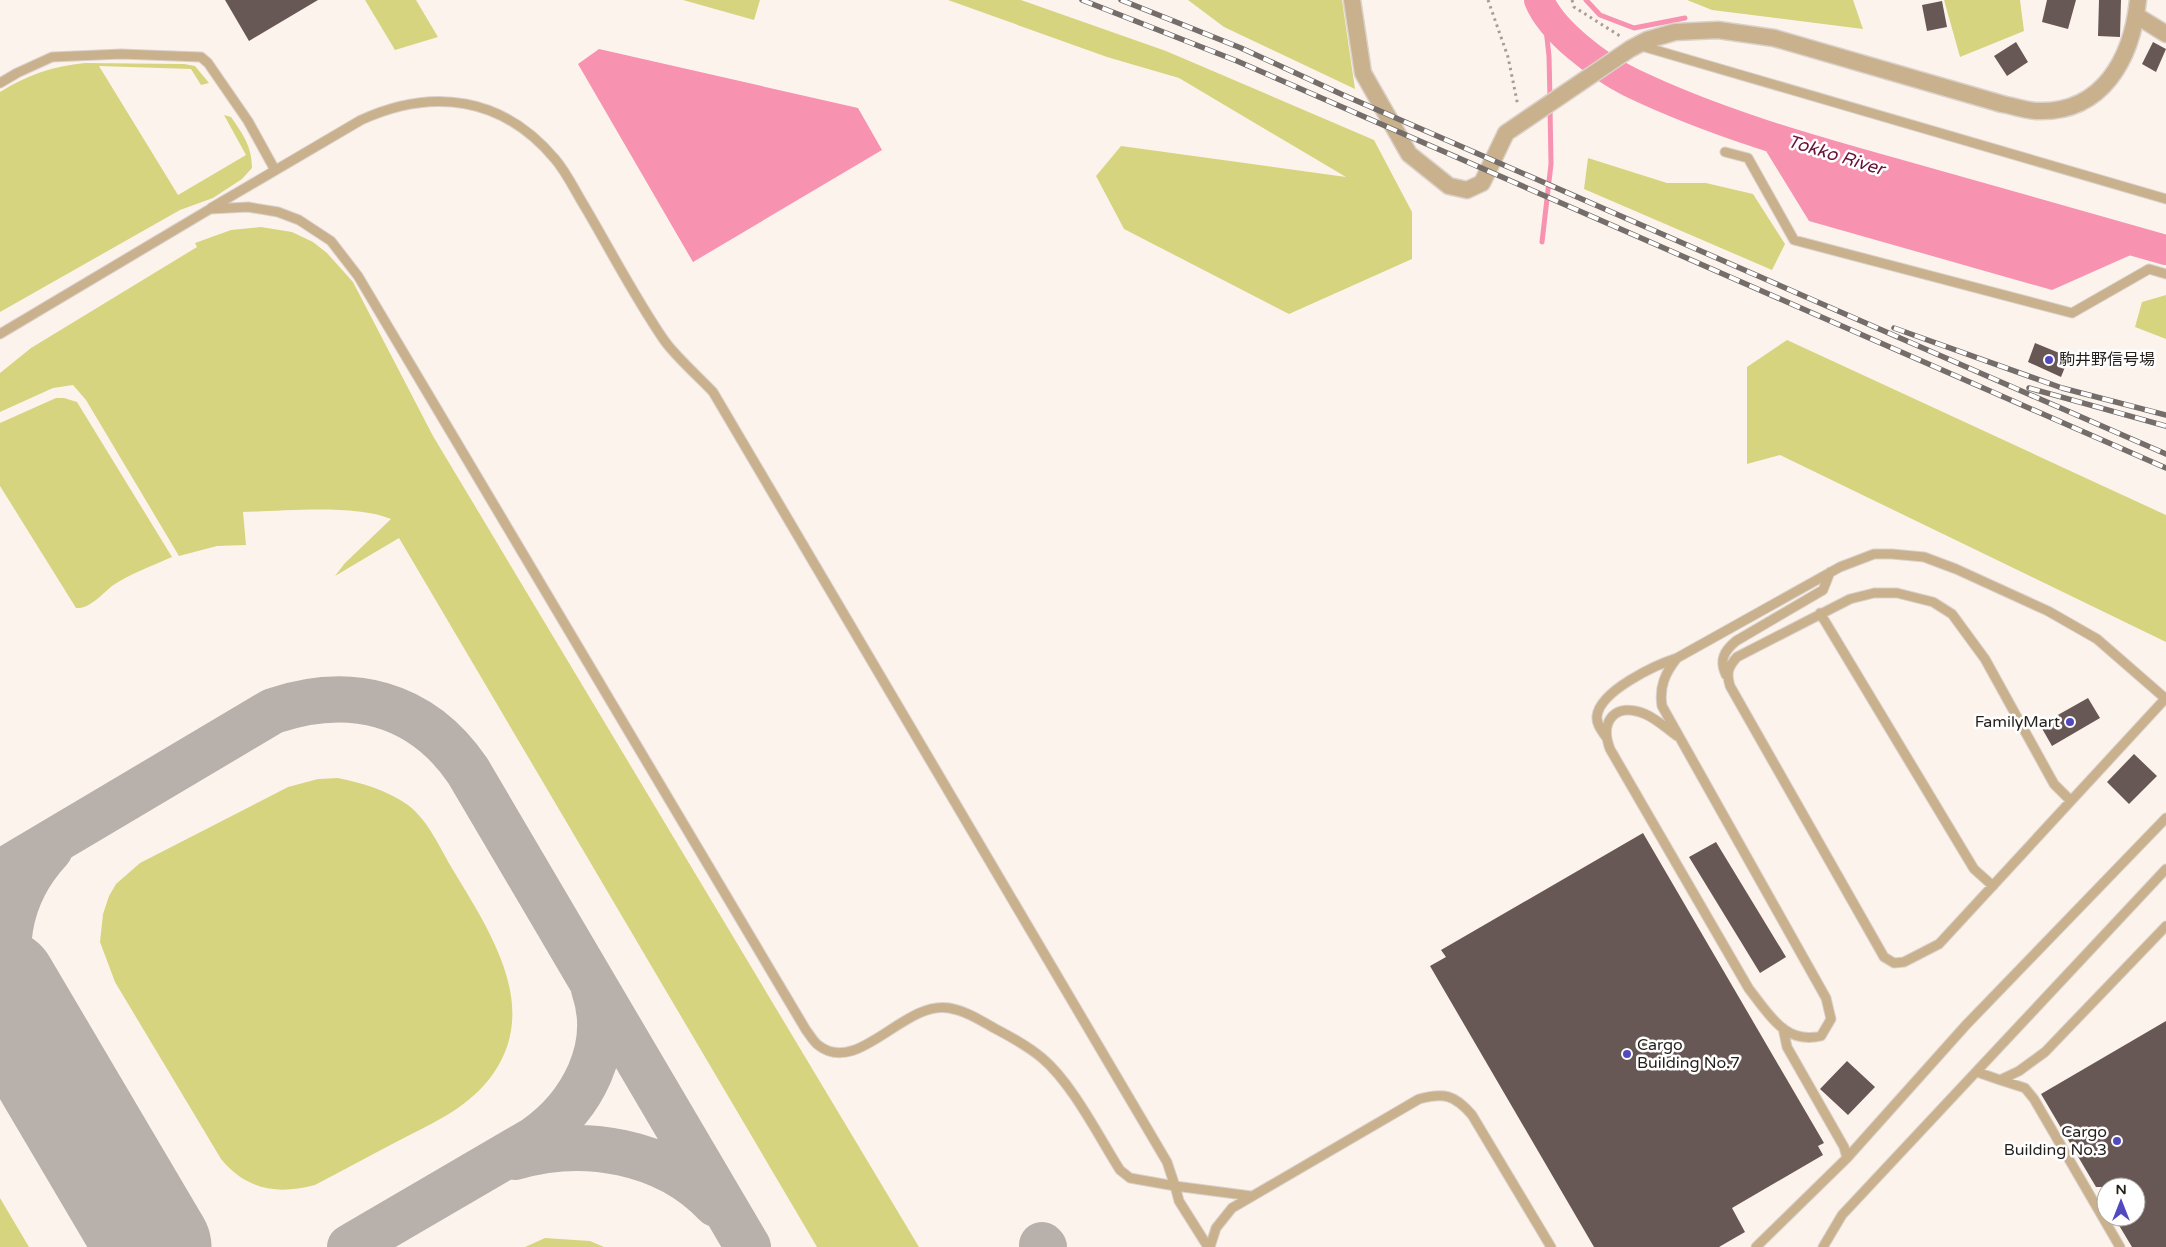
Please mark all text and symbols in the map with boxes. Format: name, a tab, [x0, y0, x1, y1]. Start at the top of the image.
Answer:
water label: Tokko River	[1785, 130, 1889, 181]
place label: 駒井野信号場	[2059, 350, 2155, 370]
marker: 駒井野信号場	[2043, 354, 2055, 366]
place label: FamilyMart	[1975, 712, 2060, 732]
marker: FamilyMart	[2064, 716, 2076, 728]
place label: Cargo Building No.7	[1637, 1035, 1740, 1073]
marker: Cargo Building No.7	[1621, 1048, 1633, 1060]
place label: Cargo Building No.3	[2004, 1122, 2107, 1160]
marker: Cargo Building No.3	[2111, 1135, 2123, 1147]
north arrow	[2096, 1177, 2146, 1227]
text: N	[2115, 1181, 2127, 1198]

